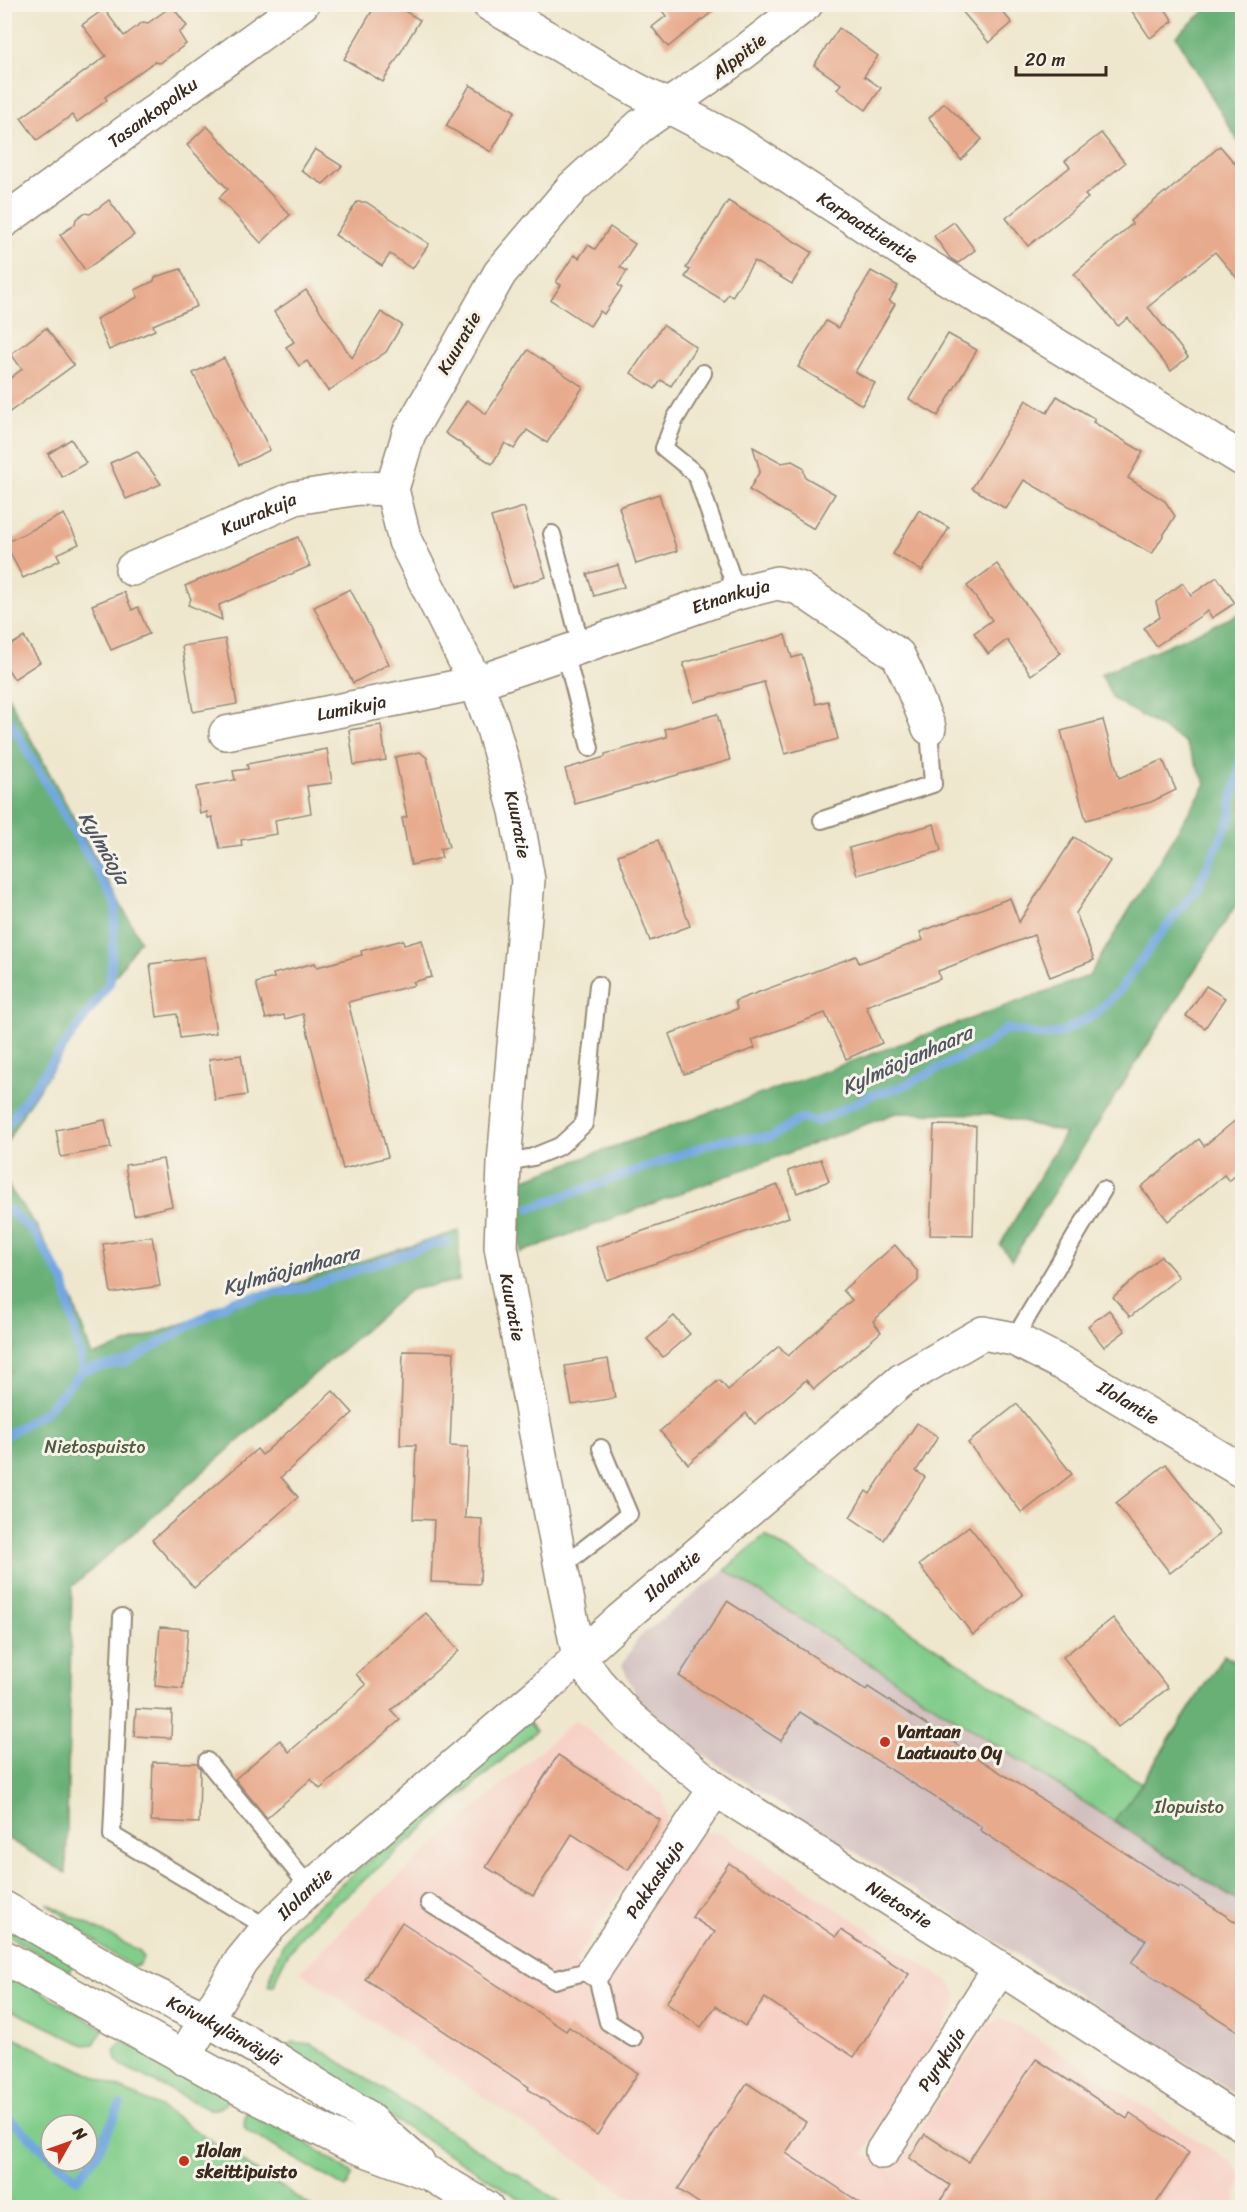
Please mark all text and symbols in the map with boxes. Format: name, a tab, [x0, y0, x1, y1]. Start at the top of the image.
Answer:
street label: Alppitie	[704, 24, 774, 88]
scale bar	[1016, 39, 1106, 77]
text: 20 m	[1025, 44, 1065, 76]
street label: Tasankopolku	[100, 68, 205, 157]
street label: Karpaattientie	[810, 183, 925, 273]
street label: Kuuratie	[428, 305, 490, 381]
street label: Kuurakuja	[215, 483, 303, 545]
street label: Etnankuja	[687, 569, 773, 624]
street label: Lumikuja	[314, 685, 389, 730]
street label: Kuuratie	[495, 786, 540, 861]
water label: Kylmäoja	[69, 804, 141, 894]
water label: Kylmäojanhaara	[836, 1014, 981, 1104]
water label: Kylmäojanhaara	[219, 1234, 366, 1305]
street label: Kuuratie	[490, 1270, 534, 1344]
street label: Ilolantie	[1090, 1371, 1166, 1434]
park label: Nietospuisto	[45, 1431, 146, 1463]
street label: Ilolantie	[635, 1542, 708, 1610]
place label: Vantaan Laatuauto Oy	[897, 1716, 1003, 1769]
marker: Vantaan Laatuauto Oy	[878, 1735, 892, 1749]
park label: Ilopuisto	[1153, 1791, 1224, 1823]
street label: Pakkaskuja	[617, 1833, 693, 1925]
street label: Ilolantie	[268, 1859, 340, 1929]
street label: Nietostie	[860, 1872, 939, 1938]
street label: Koivukylänväylä	[161, 1986, 289, 2075]
street label: Pyrykuja	[909, 2020, 975, 2098]
north arrow	[39, 2113, 99, 2173]
text: N	[65, 2119, 95, 2148]
place label: Ilolan skeittipuisto	[195, 2135, 297, 2188]
marker: Ilolan skeittipuisto	[177, 2154, 191, 2168]

